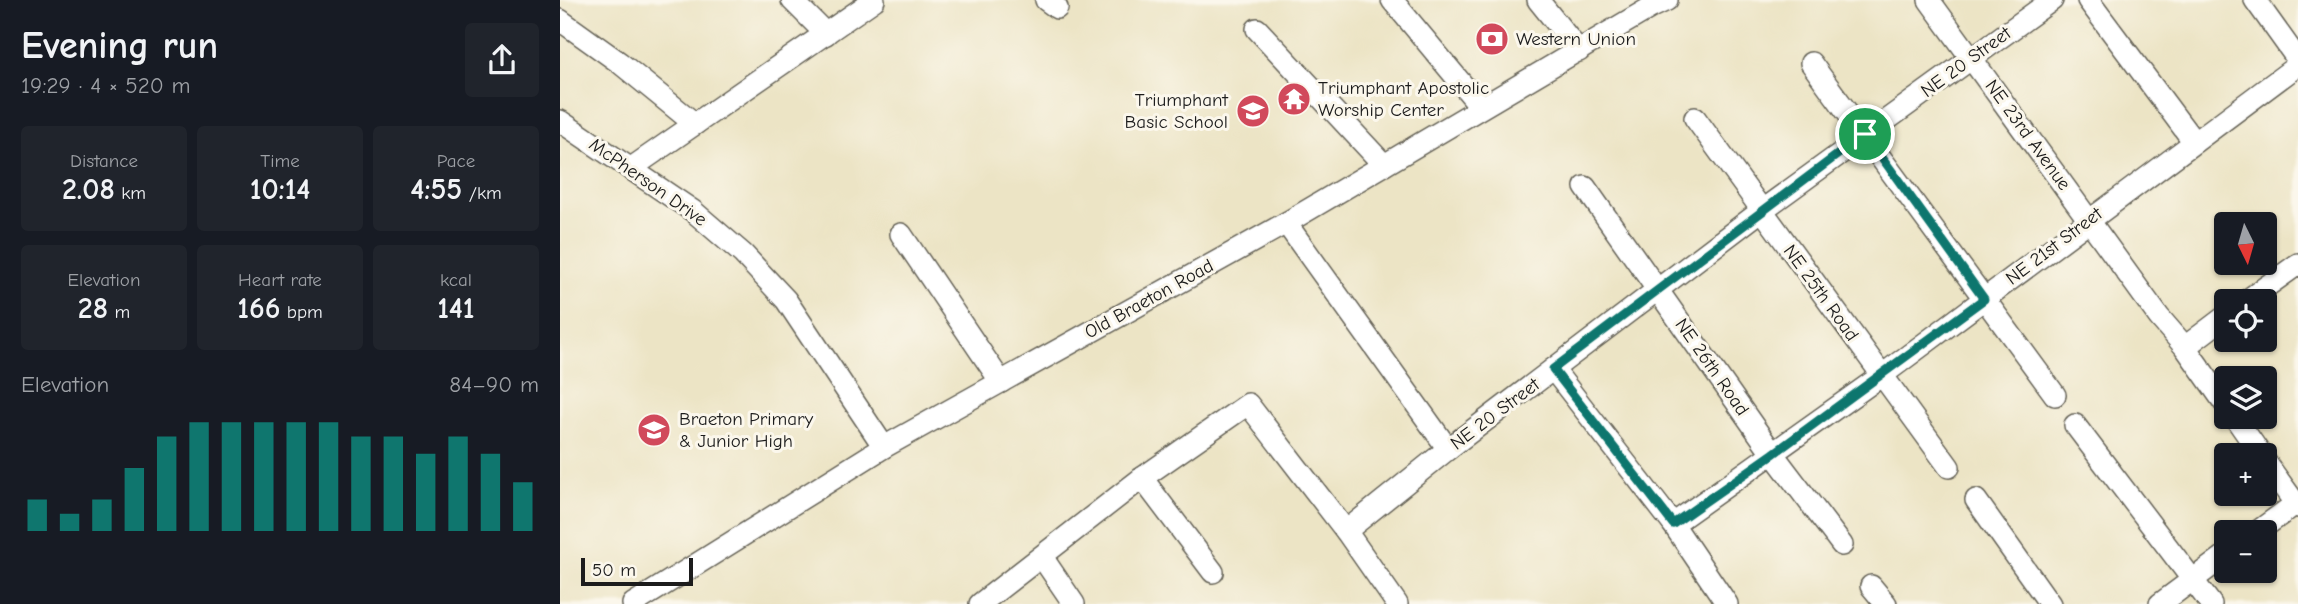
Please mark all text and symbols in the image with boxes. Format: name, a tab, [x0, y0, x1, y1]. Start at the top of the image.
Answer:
bank icon: Western Union	[1473, 20, 1511, 58]
street label: NE 20 Street	[1917, 22, 2016, 102]
button: share	[465, 23, 539, 97]
text: Evening run	[21, 24, 218, 68]
place label: Western Union	[1516, 28, 1636, 50]
text: 19:29 · 4 × 520 m	[21, 72, 191, 99]
street label: NE 23rd Avenue	[1981, 75, 2075, 195]
place label: Triumphant Apostolic Worship Center	[1318, 77, 1489, 121]
temple icon: Triumphant Apostolic Worship Center	[1275, 80, 1313, 118]
place label: Triumphant Basic School	[1125, 89, 1229, 133]
school or university icon: Triumphant Basic School	[1234, 92, 1272, 130]
pin	[1835, 104, 1895, 164]
icon: arrive	[1846, 115, 1884, 153]
street label: McPherson Drive	[585, 133, 711, 231]
text: Distance	[70, 150, 138, 172]
text: Time	[260, 150, 300, 172]
text: Pace	[437, 150, 475, 172]
text: 2.08	[62, 172, 115, 207]
text: 10:14	[250, 172, 310, 207]
text: 4:55	[410, 172, 462, 207]
text: km	[115, 182, 146, 204]
text: /km	[462, 182, 502, 204]
street label: NE 21st Street	[2001, 202, 2107, 289]
north arrow	[2214, 212, 2277, 275]
map controls	[2214, 212, 2277, 583]
street label: NE 25th Road	[1779, 241, 1863, 345]
street label: Old Braeton Road	[1081, 254, 1217, 344]
text: Elevation	[68, 269, 140, 291]
text: Heart rate	[238, 269, 322, 291]
text: kcal	[440, 269, 472, 291]
button: locate	[2214, 289, 2277, 352]
text: 28	[78, 291, 108, 326]
text: 166	[237, 291, 280, 326]
text: 141	[437, 291, 475, 326]
text: m	[108, 301, 130, 323]
text: bpm	[280, 301, 323, 323]
street label: NE 26th Road	[1670, 314, 1754, 420]
button: layers	[2214, 366, 2277, 429]
text: Elevation	[21, 371, 109, 398]
text: 84–90 m	[449, 371, 539, 398]
street label: NE 20 Street	[1446, 373, 1544, 455]
place label: Braeton Primary & Junior High	[679, 408, 814, 452]
school or university icon: Braeton Primary & Junior High	[635, 411, 673, 449]
button: +	[2214, 443, 2277, 506]
button: −	[2214, 520, 2277, 583]
scale bar	[581, 555, 693, 587]
text: 50 m	[592, 559, 636, 581]

